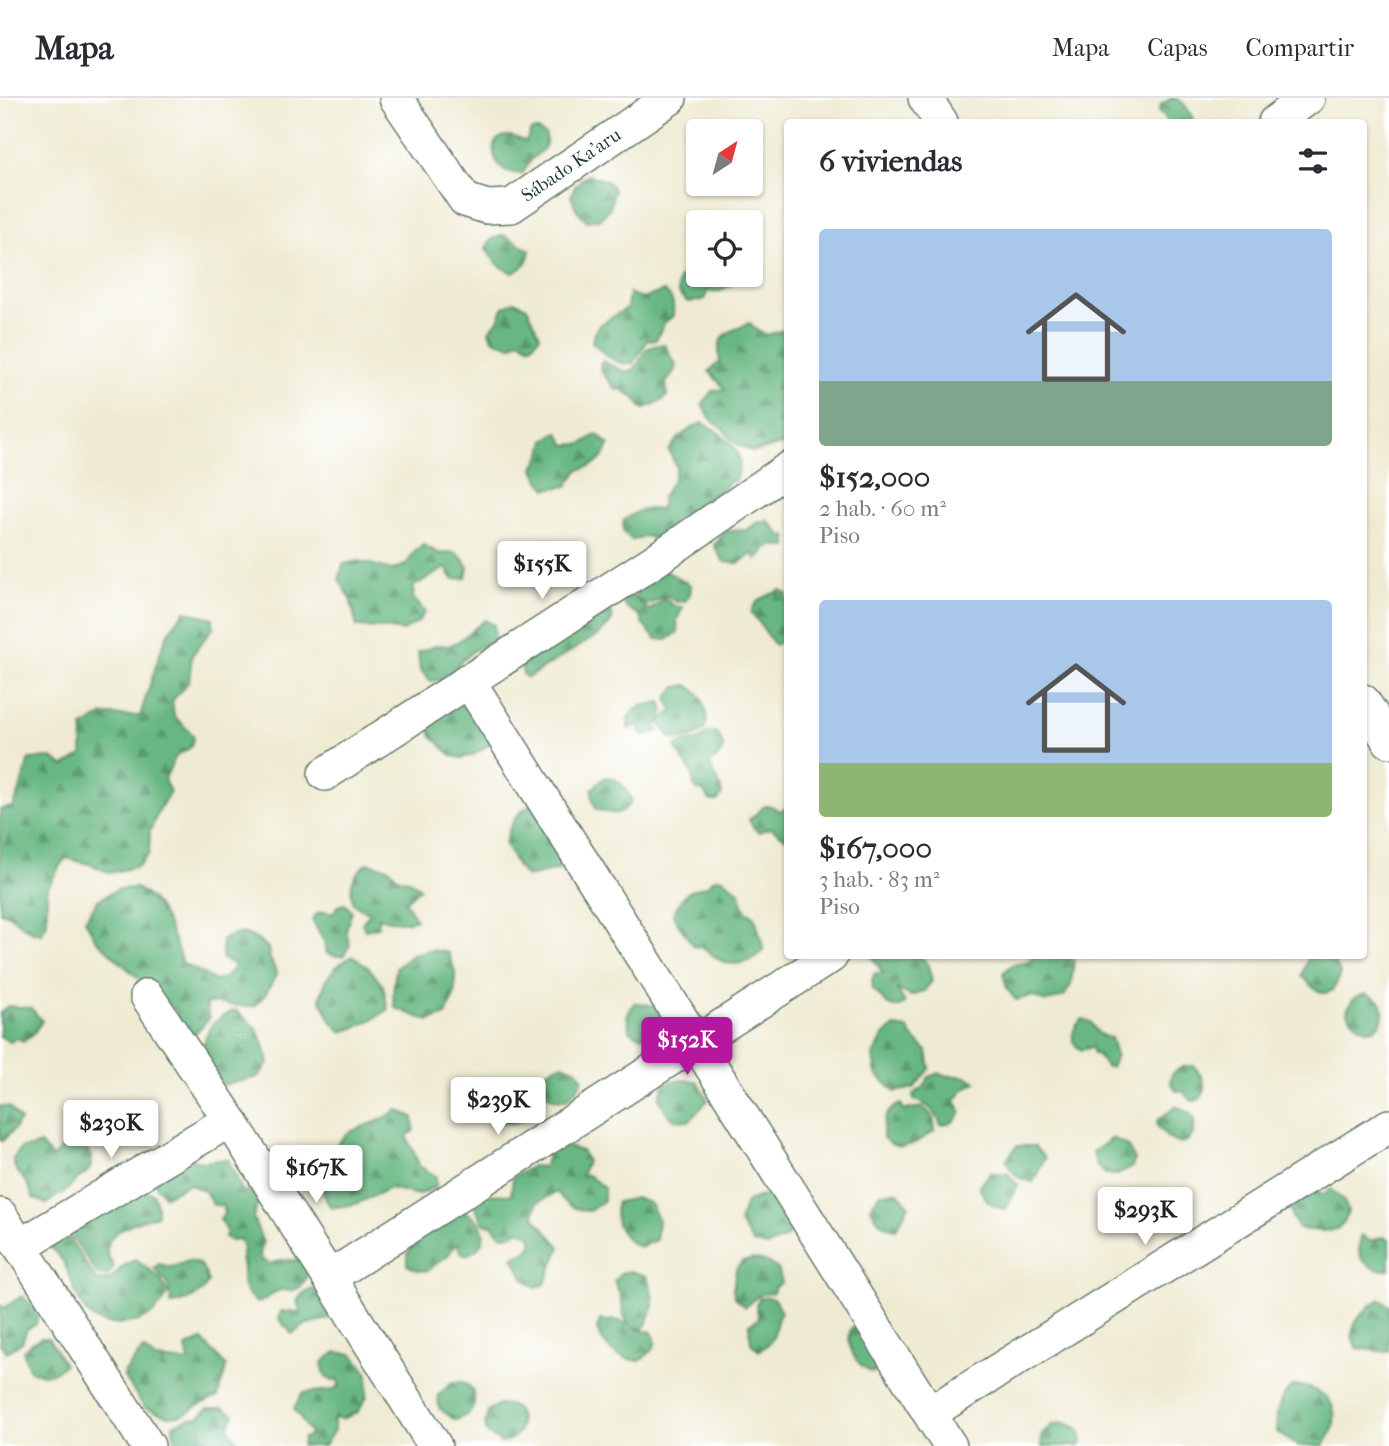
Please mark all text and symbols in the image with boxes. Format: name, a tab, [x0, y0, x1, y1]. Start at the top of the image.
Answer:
text: Mapa	[35, 29, 114, 68]
text: Mapa	[1052, 34, 1109, 62]
text: Capas	[1147, 34, 1208, 62]
text: Compartir	[1246, 34, 1354, 62]
north arrow	[686, 119, 763, 196]
map controls	[686, 119, 763, 287]
street label: Sábado Ka'aru	[517, 123, 625, 207]
icon: filters	[1294, 142, 1332, 180]
text: 6 viviendas	[819, 144, 962, 179]
button: locate	[686, 210, 763, 287]
icon: home	[1013, 274, 1139, 400]
text: $152,000	[819, 460, 930, 495]
text: 2 hab. · 60 m²	[819, 495, 946, 522]
text: Piso	[819, 522, 860, 549]
pin: $155K	[493, 542, 591, 601]
text: $155K	[513, 550, 571, 577]
icon: home	[1013, 645, 1139, 771]
text: $167,000	[819, 831, 932, 866]
text: 3 hab. · 83 m²	[819, 866, 939, 893]
text: Piso	[819, 893, 860, 920]
pin: $152K	[638, 1018, 736, 1077]
text: $152K	[657, 1026, 717, 1053]
pin: $239K	[449, 1077, 547, 1137]
text: $239K	[467, 1086, 529, 1113]
pin: $230K	[62, 1100, 160, 1160]
text: $230K	[79, 1109, 143, 1136]
pin: $167K	[267, 1146, 365, 1205]
text: $167K	[286, 1154, 346, 1181]
pin: $293K	[1096, 1188, 1194, 1247]
text: $293K	[1114, 1196, 1176, 1223]

